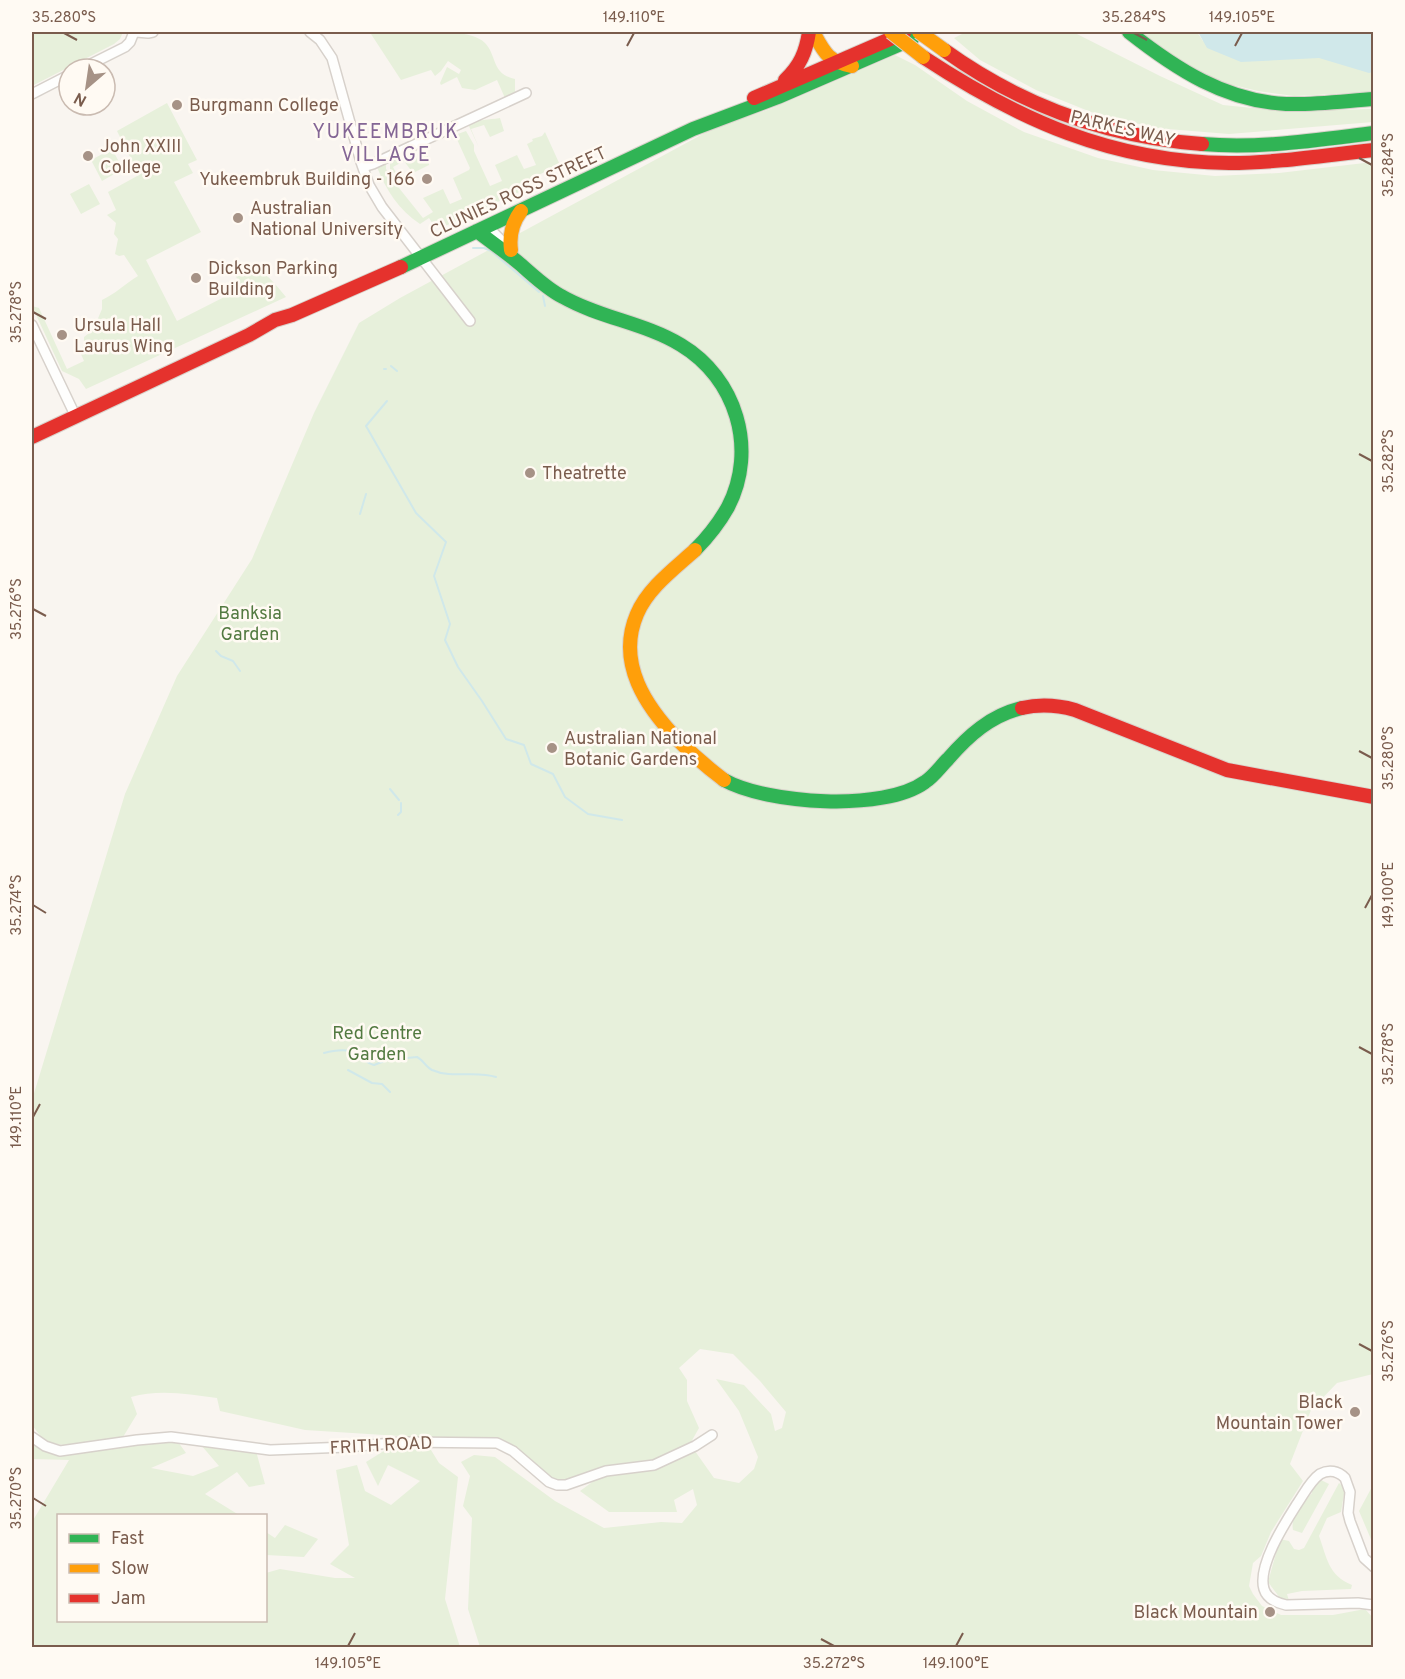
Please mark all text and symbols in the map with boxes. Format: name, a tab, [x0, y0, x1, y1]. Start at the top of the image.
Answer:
text: 35.280°S	[32, 9, 96, 28]
text: 149.110°E	[603, 9, 665, 28]
text: 35.284°S	[1102, 9, 1166, 28]
text: 149.105°E	[1209, 9, 1275, 28]
north arrow	[57, 57, 117, 117]
text: N	[71, 87, 91, 110]
place label: Burgmann College	[189, 95, 339, 118]
marker: Burgmann College	[170, 98, 184, 112]
street label: PARKES WAY	[1068, 106, 1177, 153]
district label: YUKEEMBRUK VILLAGE	[312, 120, 460, 169]
text: 35.284°S	[1380, 133, 1399, 197]
place label: John XXIII College	[100, 136, 181, 180]
street label: CLUNIES ROSS STREET	[426, 142, 611, 245]
marker: John XXIII College	[81, 149, 95, 163]
place label: Yukeembruk Building - 166	[199, 169, 415, 192]
marker: Yukeembruk Building - 166	[420, 172, 434, 186]
place label: Australian National University	[250, 198, 403, 242]
marker: Australian National University	[231, 211, 245, 225]
place label: Dickson Parking Building	[208, 258, 338, 302]
marker: Dickson Parking Building	[189, 271, 203, 285]
text: 35.278°S	[8, 281, 27, 343]
place label: Ursula Hall Laurus Wing	[74, 315, 173, 359]
marker: Ursula Hall Laurus Wing	[55, 328, 69, 342]
text: 35.282°S	[1380, 429, 1399, 493]
place label: Theatrette	[542, 463, 627, 486]
marker: Theatrette	[523, 466, 537, 480]
text: 35.276°S	[8, 578, 27, 640]
park label: Banksia Garden	[218, 603, 282, 647]
text: 35.280°S	[1380, 726, 1399, 790]
place label: Australian National Botanic Gardens	[564, 728, 717, 772]
marker: Australian National Botanic Gardens	[545, 741, 559, 755]
text: 149.100°E	[1380, 862, 1399, 928]
text: 35.274°S	[8, 874, 27, 936]
park label: Red Centre Garden	[332, 1023, 422, 1067]
text: 35.278°S	[1380, 1023, 1399, 1085]
text: 149.110°E	[8, 1086, 27, 1148]
text: 35.276°S	[1380, 1320, 1399, 1382]
place label: Black Mountain Tower	[1216, 1392, 1343, 1436]
marker: Black Mountain Tower	[1348, 1405, 1362, 1419]
street label: FRITH ROAD	[329, 1432, 433, 1461]
text: 35.270°S	[8, 1467, 27, 1529]
legend	[57, 1514, 267, 1622]
text: Fast	[111, 1528, 144, 1551]
text: Slow	[111, 1558, 149, 1581]
text: Jam	[111, 1588, 146, 1611]
place label: Black Mountain	[1133, 1602, 1258, 1625]
marker: Black Mountain	[1263, 1605, 1277, 1619]
text: 149.105°E	[315, 1655, 381, 1674]
text: 35.272°S	[803, 1655, 865, 1674]
text: 149.100°E	[923, 1655, 989, 1674]

